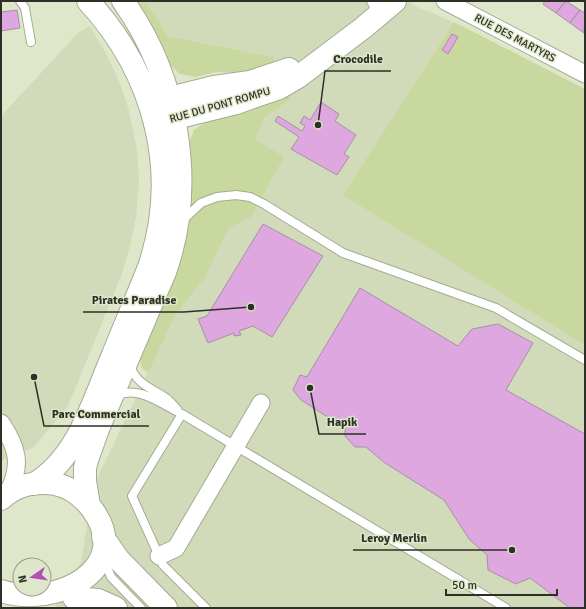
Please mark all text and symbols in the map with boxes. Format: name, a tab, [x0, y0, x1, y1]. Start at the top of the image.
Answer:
street label: RUE DES MARTYRS	[472, 11, 558, 65]
callout: Crocodile	[325, 47, 391, 71]
text: Crocodile	[333, 52, 383, 67]
street label: RUE DU PONT ROMPU	[168, 84, 272, 126]
callout: Pirates Paradise	[83, 288, 184, 312]
text: Pirates Paradise	[92, 293, 176, 308]
callout: Parc Commercial	[44, 402, 149, 426]
text: Parc Commercial	[52, 407, 141, 422]
callout: Hapik	[319, 410, 366, 434]
text: Hapik	[327, 415, 358, 430]
callout: Leroy Merlin	[353, 526, 435, 550]
text: Leroy Merlin	[361, 531, 427, 546]
north arrow	[12, 557, 52, 597]
scale bar	[446, 571, 557, 597]
text: N	[16, 574, 30, 584]
text: 50 m	[452, 578, 477, 593]

